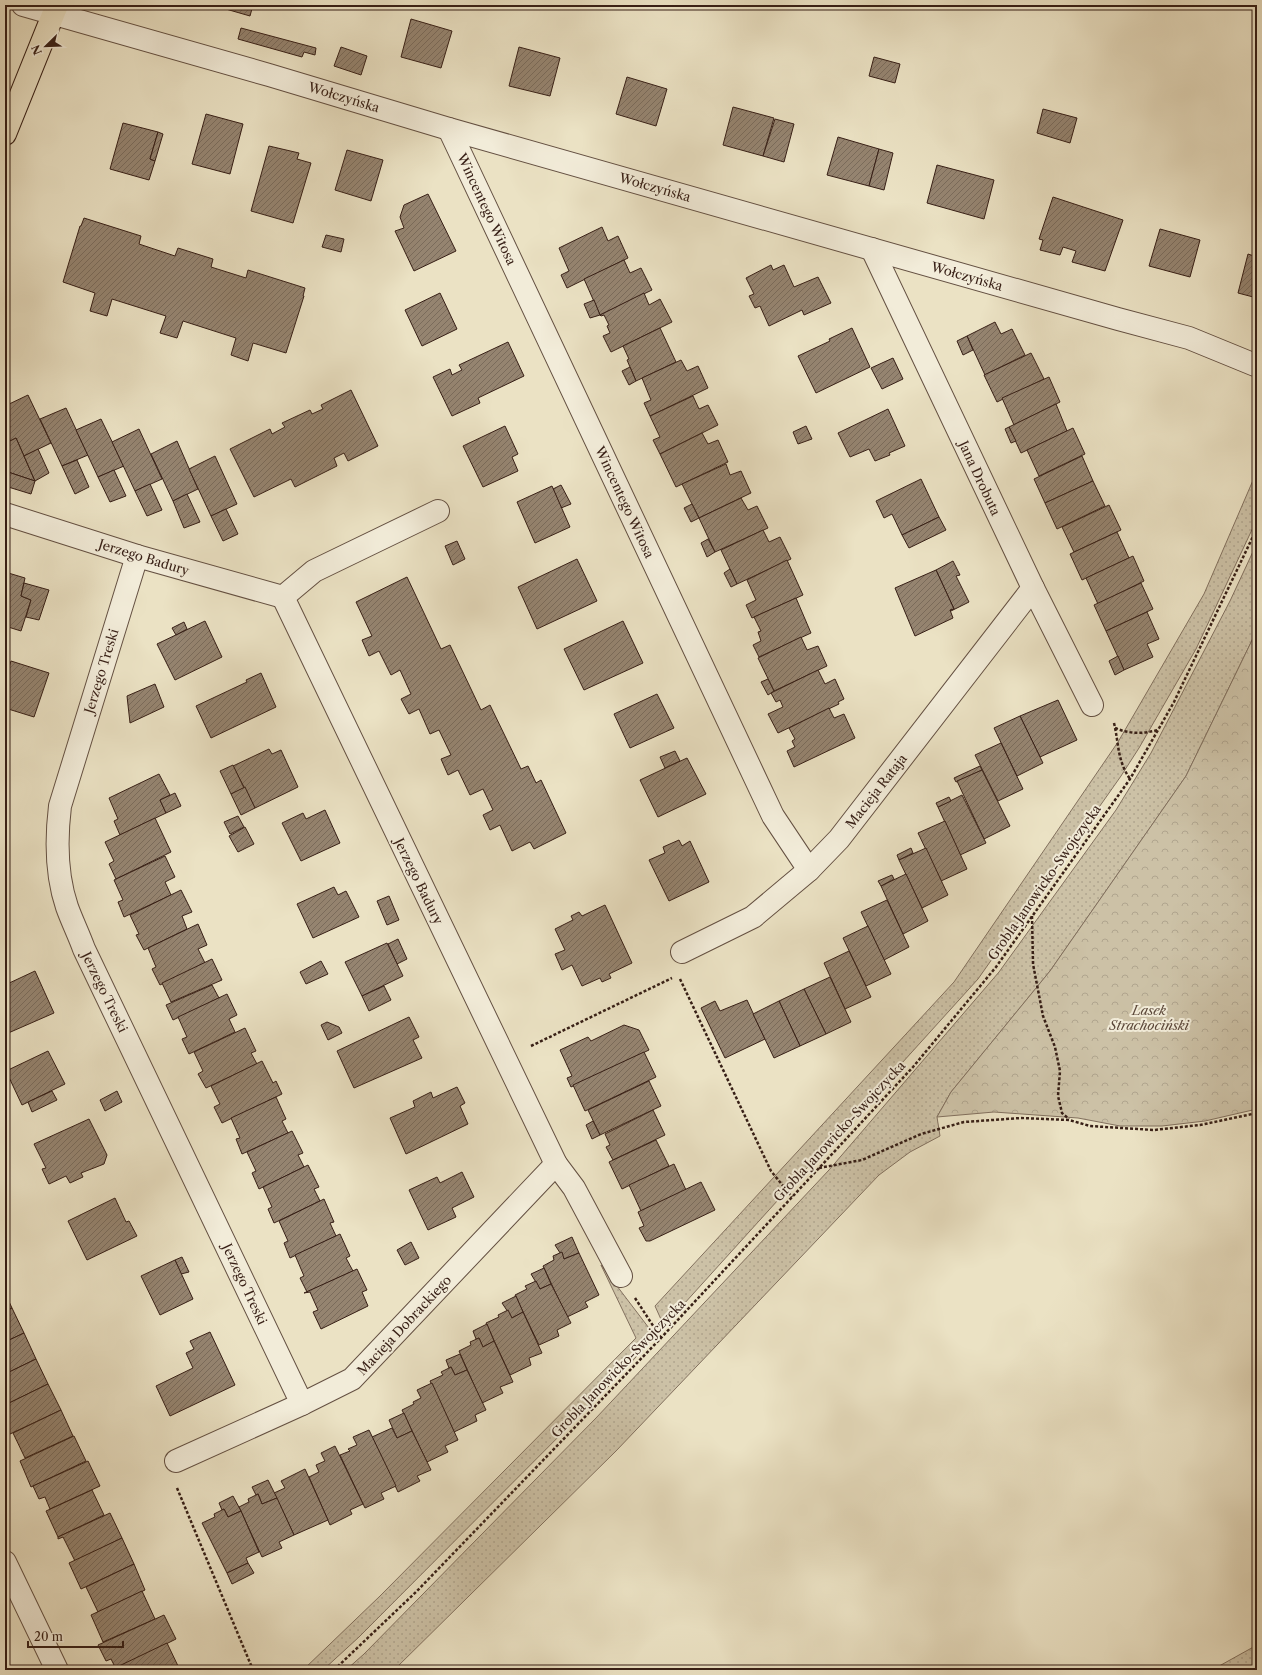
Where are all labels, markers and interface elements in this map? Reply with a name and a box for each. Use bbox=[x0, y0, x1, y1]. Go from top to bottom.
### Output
north arrow bbox=[26, 26, 66, 66]
text: N bbox=[28, 42, 45, 57]
street label: Wołczyńska bbox=[306, 78, 382, 115]
street label: Wincentego Witosa bbox=[454, 150, 520, 268]
street label: Wołczyńska bbox=[616, 169, 693, 205]
street label: Wołczyńska bbox=[928, 258, 1005, 294]
street label: Jana Drobuta bbox=[955, 436, 1004, 518]
street label: Wincentego Witosa bbox=[592, 443, 658, 561]
street label: Jerzego Badury bbox=[95, 535, 192, 579]
street label: Jerzego Treski bbox=[80, 627, 121, 717]
street label: Macieja Rataja bbox=[842, 750, 910, 831]
street label: Grobla Janowicko-Swojczycka bbox=[984, 801, 1104, 963]
street label: Jerzego Badury bbox=[390, 833, 447, 927]
street label: Jerzego Treski bbox=[78, 947, 131, 1035]
park label: Lasek Strachociński bbox=[1108, 1002, 1190, 1033]
street label: Grobla Janowicko-Swojczycka bbox=[770, 1057, 908, 1205]
street label: Jerzego Treski bbox=[218, 1239, 271, 1327]
street label: Macieja Dobrackiego bbox=[354, 1272, 454, 1378]
street label: Grobla Janowicko-Swojczycka bbox=[548, 1295, 689, 1441]
scale bar bbox=[28, 1623, 123, 1649]
text: 20 m bbox=[34, 1629, 63, 1644]

